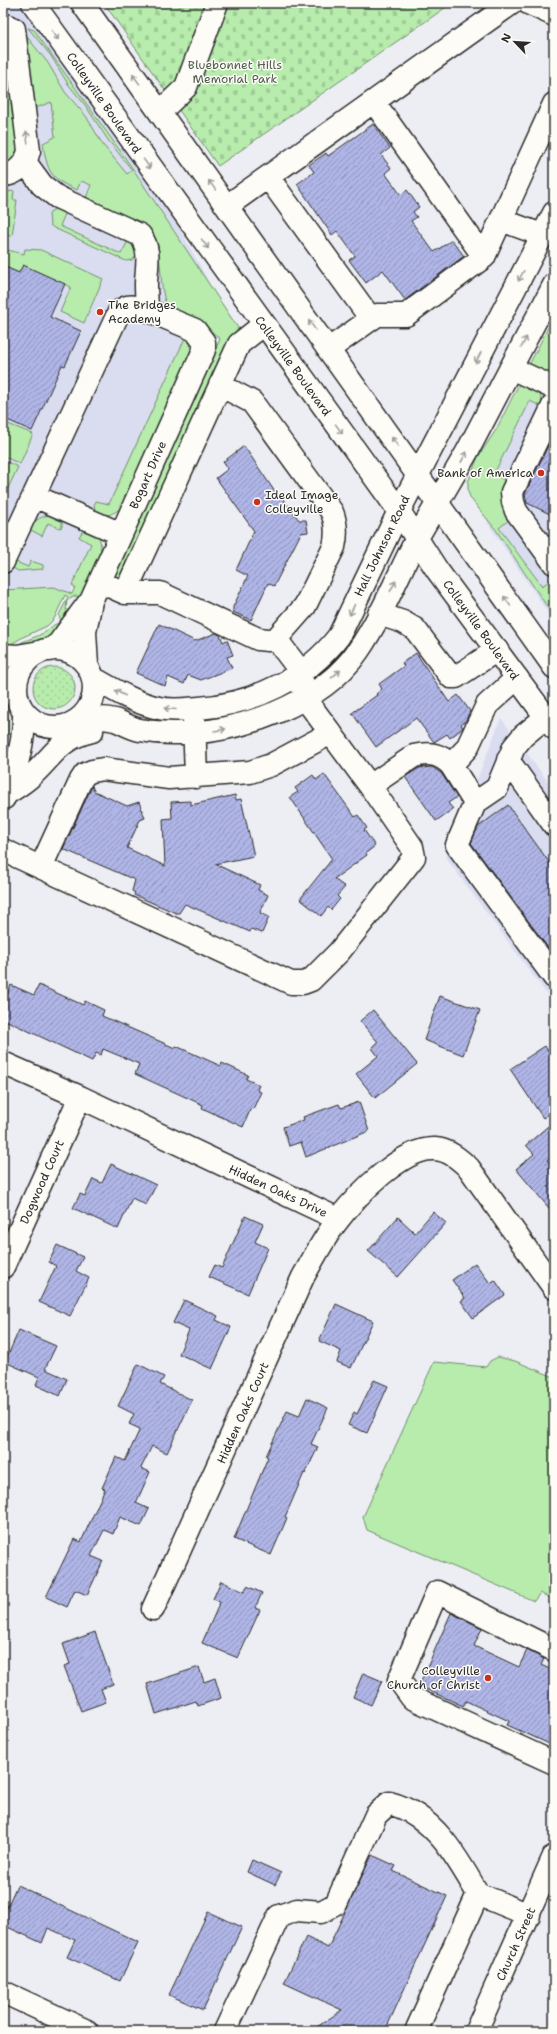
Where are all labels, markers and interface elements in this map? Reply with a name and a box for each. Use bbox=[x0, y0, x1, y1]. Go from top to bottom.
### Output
north arrow bbox=[495, 22, 535, 62]
one-way arrow bbox=[51, 29, 60, 40]
text: N bbox=[498, 31, 515, 45]
street label: Colleyville Boulevard bbox=[63, 49, 145, 157]
park label: Bluebonnet Hills Memorial Park bbox=[188, 57, 282, 87]
one-way arrow bbox=[132, 74, 140, 85]
one-way arrow bbox=[24, 131, 31, 144]
one-way arrow bbox=[143, 158, 151, 169]
one-way arrow bbox=[208, 179, 216, 190]
one-way arrow bbox=[201, 238, 209, 249]
one-way arrow bbox=[517, 270, 524, 282]
place label: The Bridges Academy bbox=[108, 297, 176, 327]
marker: The Bridges Academy bbox=[95, 307, 105, 317]
street label: Colleyville Boulevard bbox=[251, 313, 335, 420]
one-way arrow bbox=[308, 319, 316, 330]
one-way arrow bbox=[521, 336, 529, 348]
one-way arrow bbox=[473, 352, 481, 364]
one-way arrow bbox=[334, 423, 343, 434]
one-way arrow bbox=[391, 437, 399, 448]
street label: Bogart Drive bbox=[126, 438, 170, 512]
one-way arrow bbox=[461, 451, 469, 463]
place label: Bank of America bbox=[437, 465, 534, 481]
marker: Bank of America bbox=[536, 468, 546, 478]
place label: Ideal Image Colleyville bbox=[265, 487, 339, 517]
street label: Hall Johnson Road bbox=[351, 492, 414, 599]
marker: Ideal Image Colleyville bbox=[252, 497, 262, 507]
street label: Colleyville Boulevard bbox=[439, 577, 523, 684]
one-way arrow bbox=[390, 580, 397, 592]
one-way arrow bbox=[503, 595, 511, 606]
one-way arrow bbox=[348, 603, 355, 615]
one-way arrow bbox=[331, 670, 341, 679]
one-way arrow bbox=[114, 688, 126, 696]
one-way arrow bbox=[164, 705, 177, 713]
one-way arrow bbox=[213, 725, 226, 733]
street label: Dogwood Court bbox=[16, 1137, 68, 1227]
street label: Hidden Oaks Drive bbox=[226, 1161, 330, 1221]
street label: Hidden Oaks Court bbox=[213, 1360, 273, 1466]
place label: Colleyville Church of Christ bbox=[387, 1663, 480, 1693]
marker: Colleyville Church of Christ bbox=[483, 1673, 493, 1683]
street label: Church Street bbox=[493, 1905, 539, 1983]

